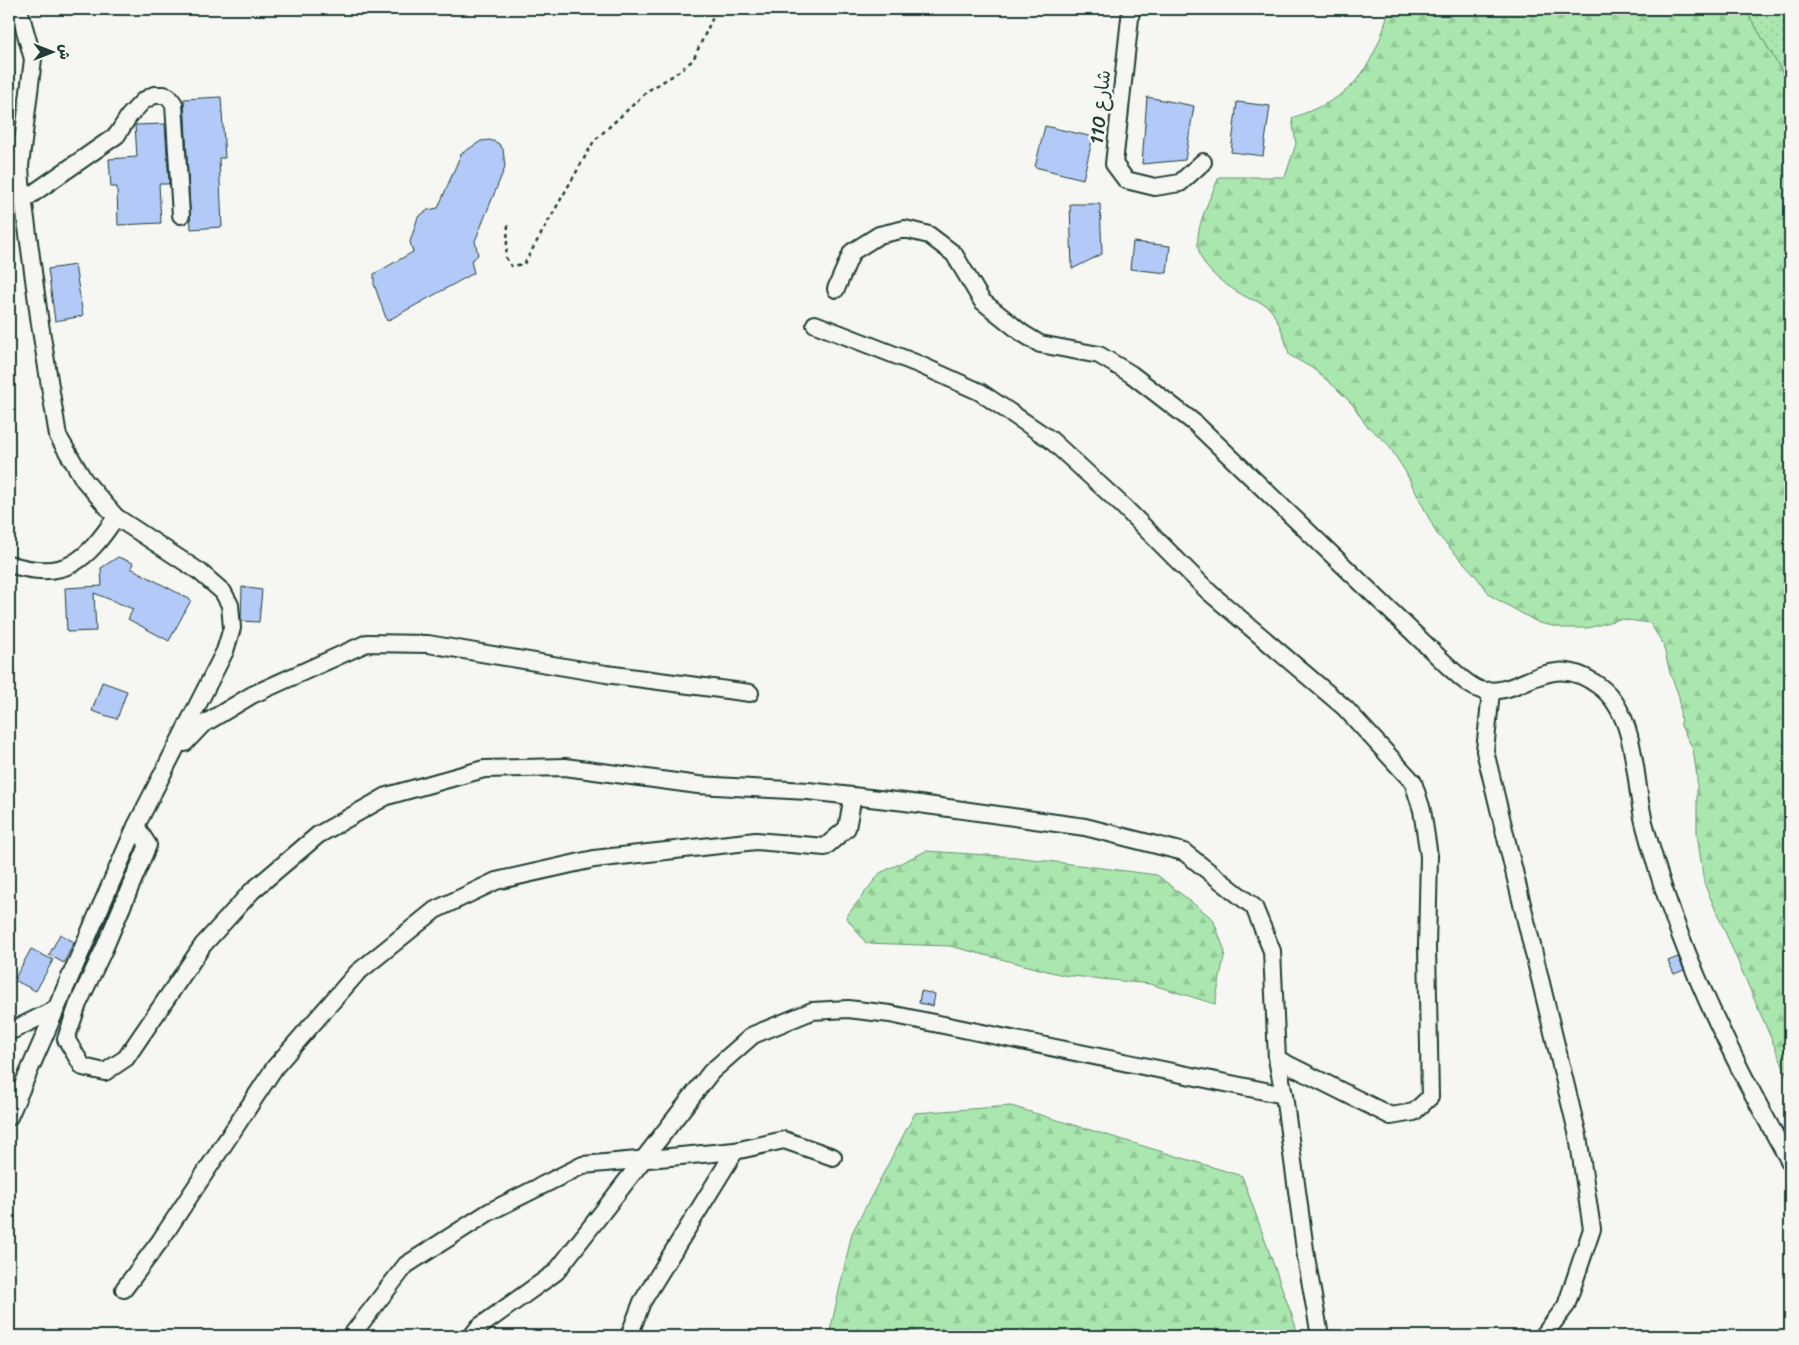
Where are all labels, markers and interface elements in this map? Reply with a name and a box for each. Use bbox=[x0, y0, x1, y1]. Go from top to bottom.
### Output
north arrow bbox=[28, 28, 78, 78]
text: ش bbox=[52, 44, 77, 60]
street label: شارع 110 bbox=[1080, 68, 1120, 146]

